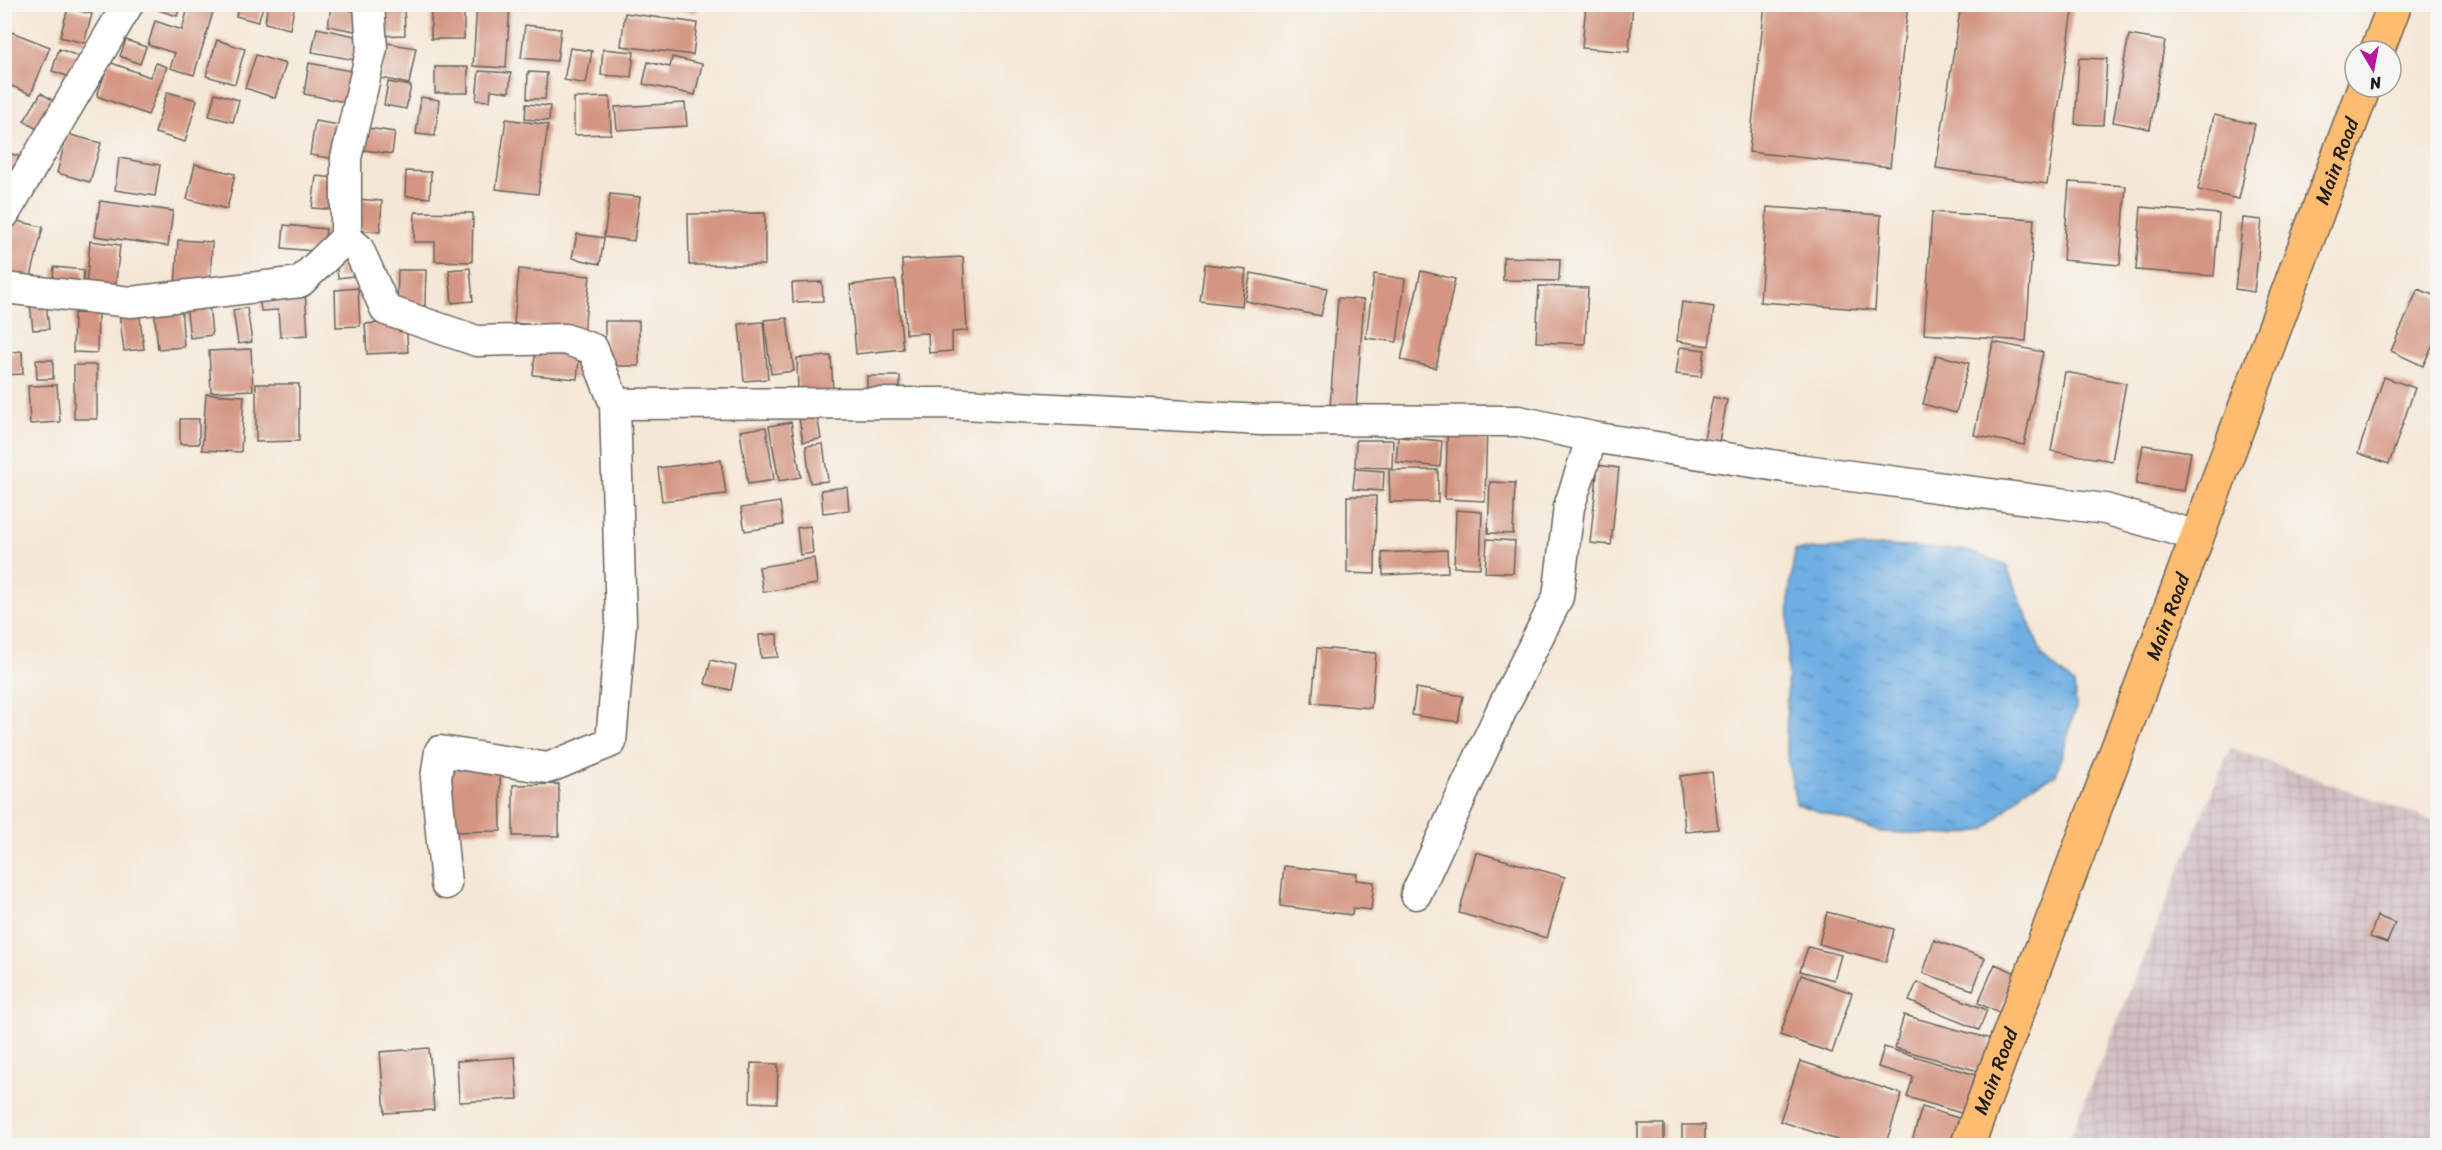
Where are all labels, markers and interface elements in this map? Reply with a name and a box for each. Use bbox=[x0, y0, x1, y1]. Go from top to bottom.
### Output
north arrow bbox=[2343, 39, 2403, 99]
text: N bbox=[2367, 68, 2384, 99]
street label: Main Road bbox=[2304, 111, 2369, 210]
street label: Main Road bbox=[2135, 567, 2200, 665]
street label: Main Road bbox=[1963, 1021, 2028, 1120]

